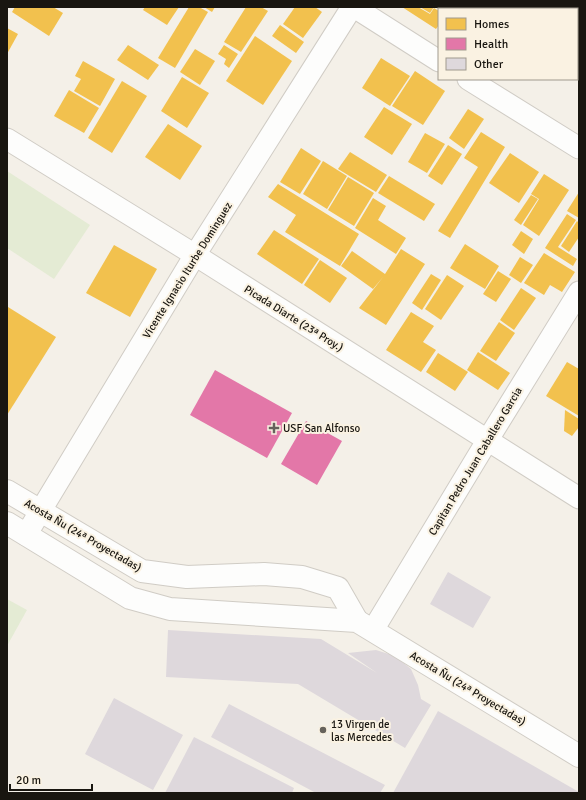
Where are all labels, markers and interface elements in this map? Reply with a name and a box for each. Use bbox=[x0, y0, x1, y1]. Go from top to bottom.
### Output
legend bbox=[438, 8, 578, 80]
text: Homes bbox=[474, 17, 509, 32]
text: Health bbox=[474, 37, 508, 52]
text: Other bbox=[474, 57, 504, 72]
street label: Vicente Ignacio Iturbe Dominguez bbox=[140, 200, 235, 341]
street label: Picada Diarte (23ª Proy.) bbox=[242, 283, 346, 354]
street label: Capitan Pedro Juan Caballero Garcia bbox=[426, 384, 525, 538]
marker: USF San Alfonso bbox=[268, 422, 280, 434]
place label: USF San Alfonso bbox=[283, 422, 361, 435]
street label: Acosta Ñu (24ª Proyectadas) bbox=[22, 497, 144, 574]
street label: Acosta Ñu (24ª Proyectadas) bbox=[407, 649, 528, 728]
place label: 13 Virgen de las Mercedes bbox=[331, 718, 392, 744]
marker: 13 Virgen de las Mercedes bbox=[318, 725, 328, 735]
scale bar bbox=[10, 766, 92, 792]
text: 20 m bbox=[16, 773, 41, 788]

